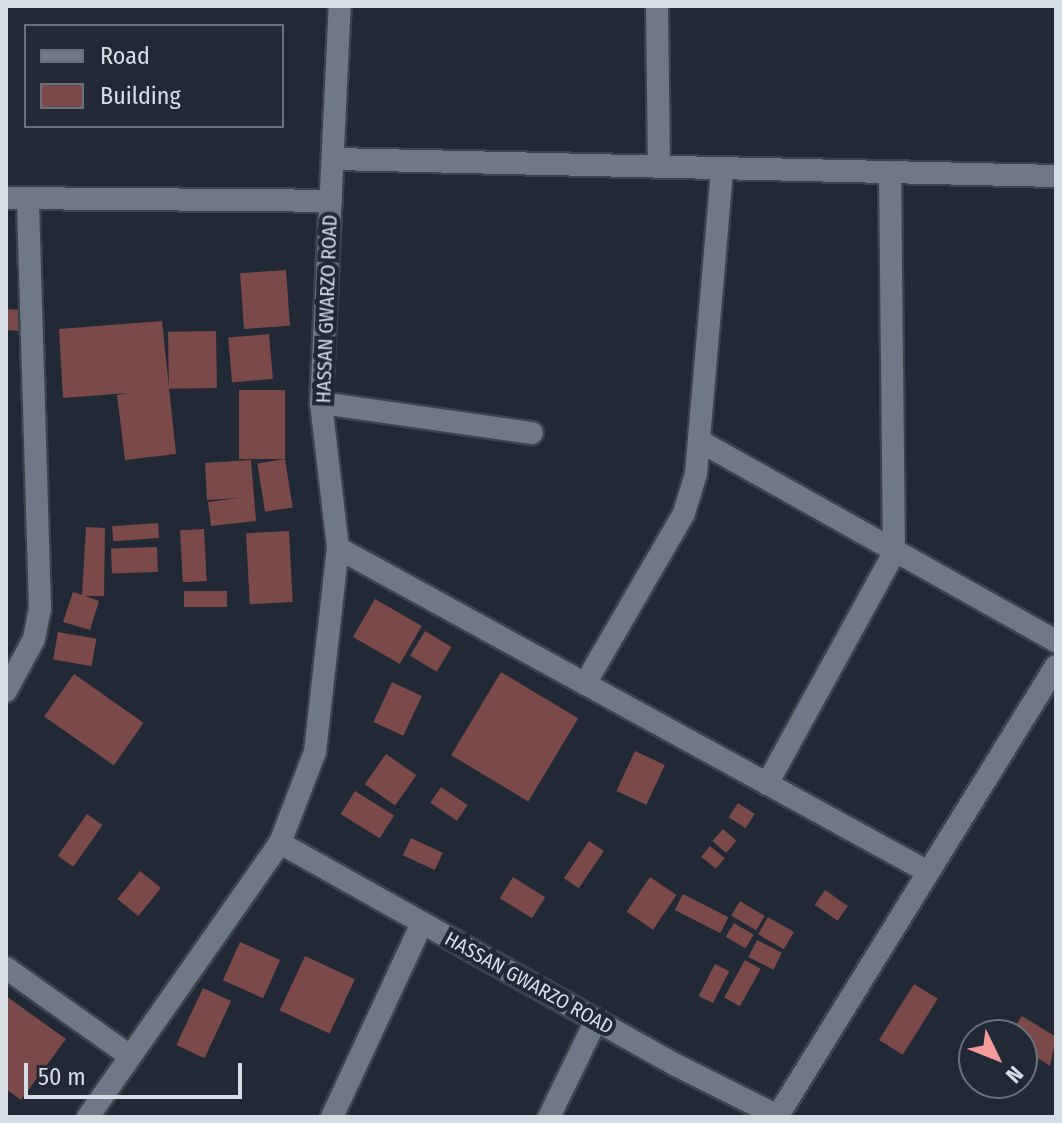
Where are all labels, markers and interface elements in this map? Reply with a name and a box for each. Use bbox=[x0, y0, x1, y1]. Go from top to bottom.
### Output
legend bbox=[24, 24, 284, 128]
text: Road bbox=[100, 42, 150, 70]
text: Building bbox=[100, 82, 181, 110]
street label: HASSAN GWARZO ROAD bbox=[312, 214, 342, 404]
street label: HASSAN GWARZO ROAD bbox=[441, 927, 617, 1039]
north arrow bbox=[958, 1019, 1038, 1099]
scale bar bbox=[28, 1047, 246, 1097]
text: N bbox=[1000, 1060, 1029, 1088]
text: 50 m bbox=[38, 1063, 86, 1091]

